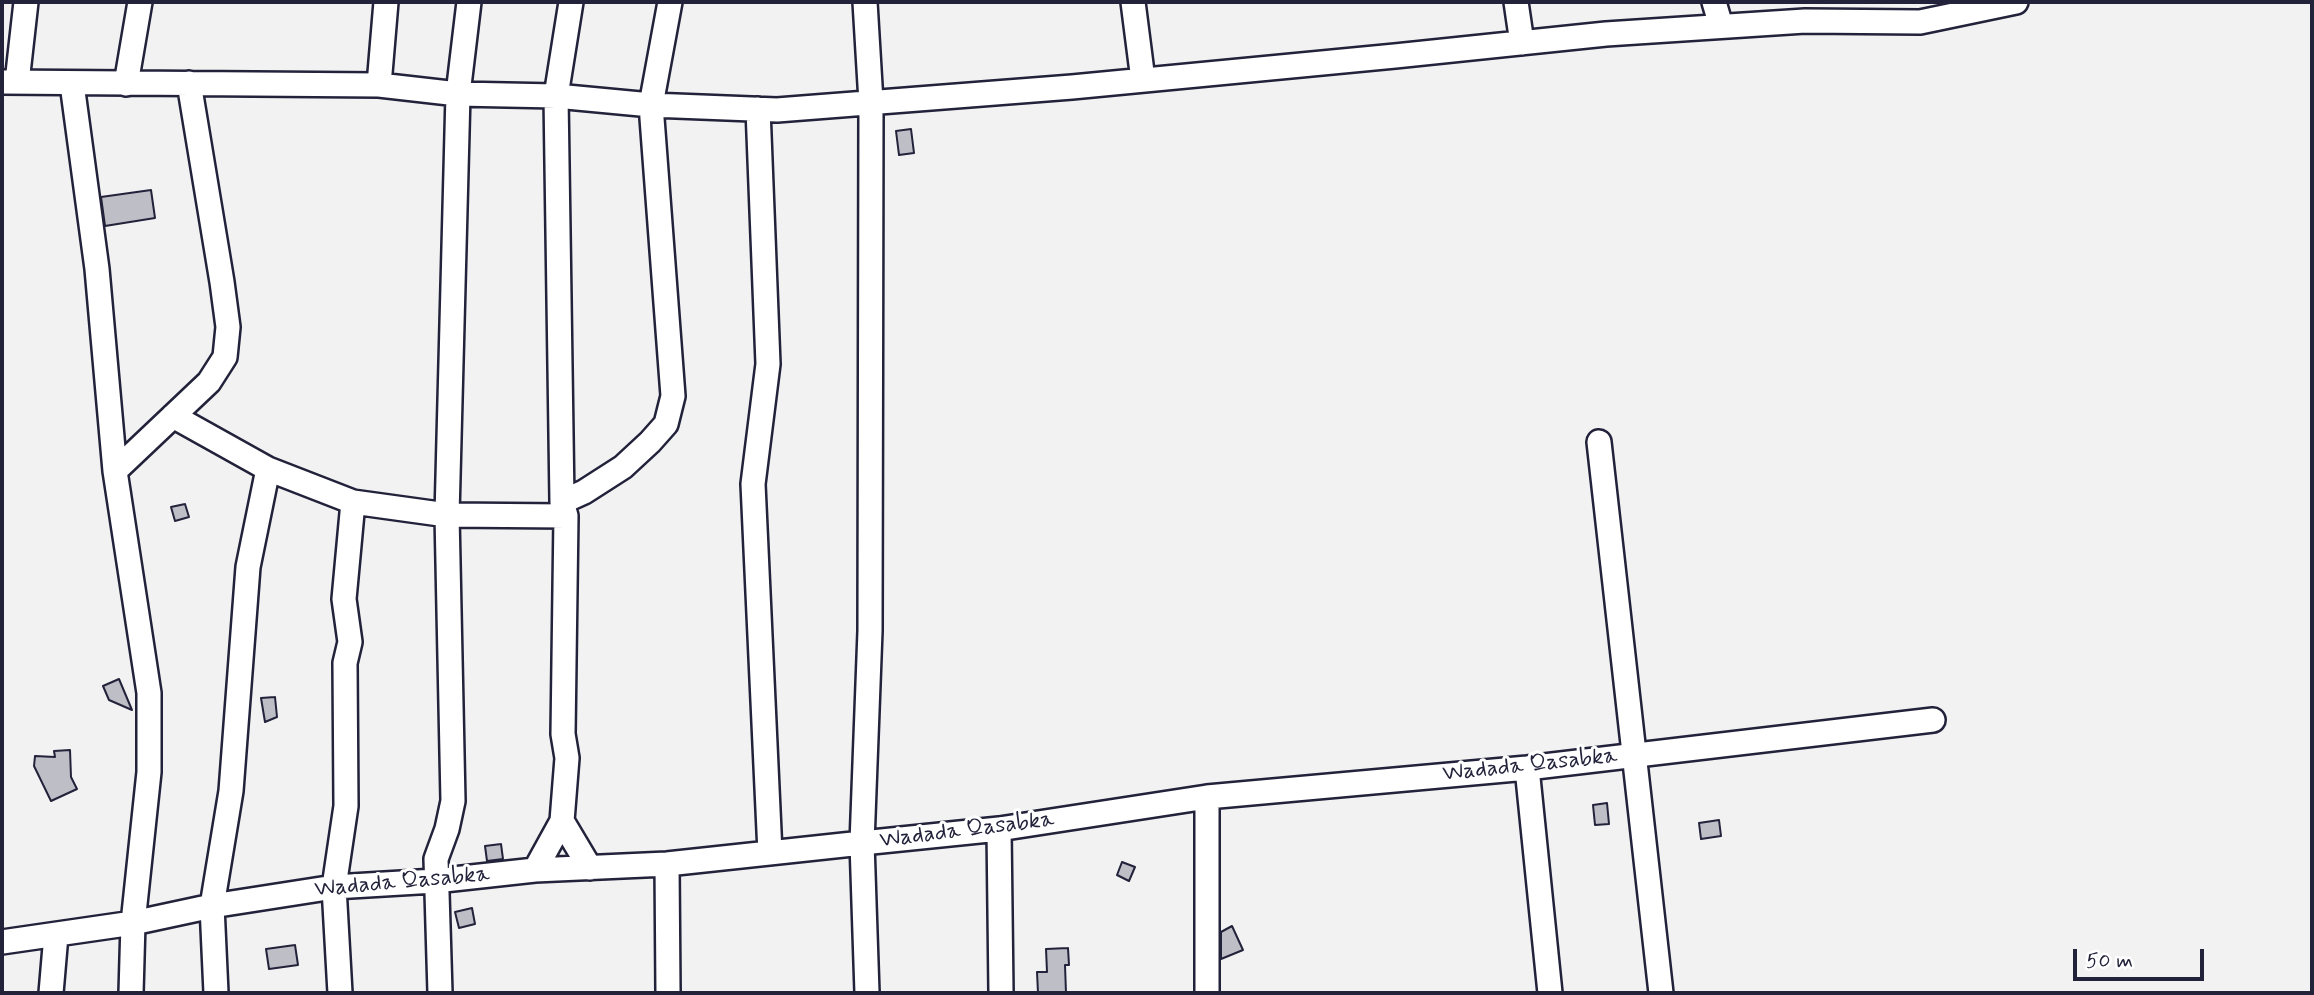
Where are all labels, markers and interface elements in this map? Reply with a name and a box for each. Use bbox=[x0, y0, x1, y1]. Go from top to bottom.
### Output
street label: Wadada Qasabka bbox=[1441, 743, 1619, 789]
street label: Wadada Qasabka bbox=[878, 807, 1056, 855]
street label: Wadada Qasabka bbox=[313, 862, 491, 904]
scale bar bbox=[2076, 936, 2207, 980]
text: 50 m bbox=[2086, 947, 2133, 975]

